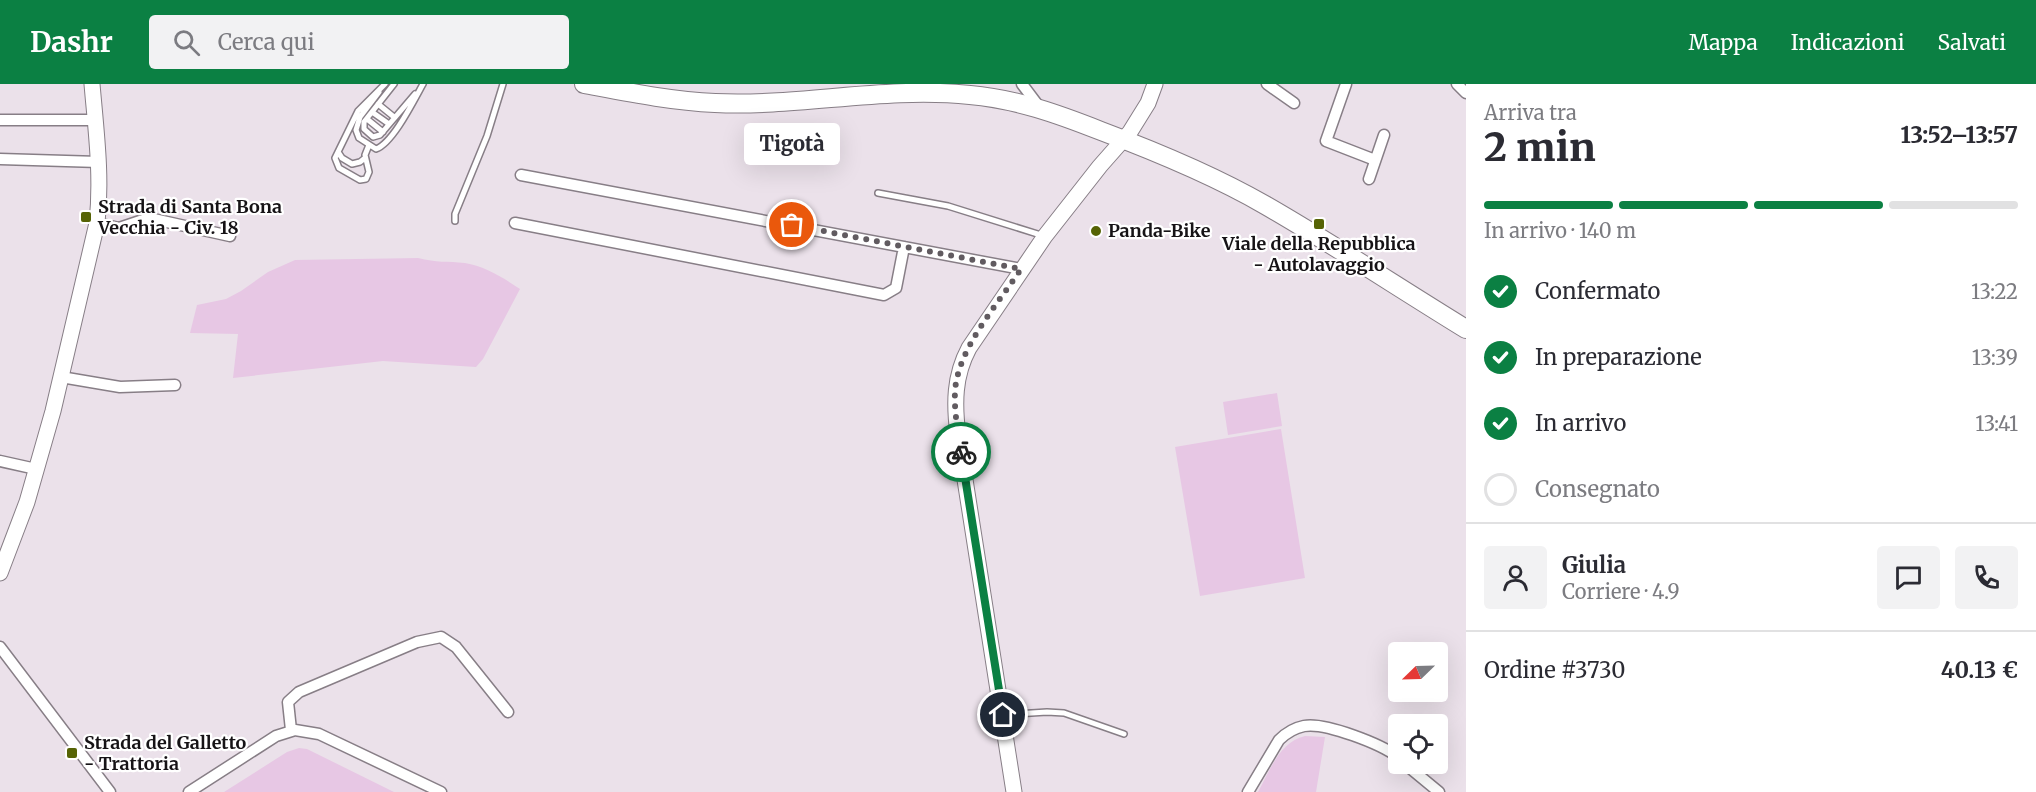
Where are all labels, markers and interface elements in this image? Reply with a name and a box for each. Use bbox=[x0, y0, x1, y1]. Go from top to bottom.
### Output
search box bbox=[149, 15, 569, 69]
text: Dashr bbox=[30, 24, 113, 60]
icon: search bbox=[170, 26, 203, 59]
text: Cerca qui bbox=[218, 28, 315, 56]
text: Mappa bbox=[1688, 29, 1758, 56]
text: Indicazioni bbox=[1791, 29, 1904, 56]
text: Salvati bbox=[1937, 29, 2006, 56]
text: Arriva tra bbox=[1484, 100, 1577, 125]
text: 13:52–13:57 bbox=[1901, 121, 2018, 149]
callout: Tigotà bbox=[744, 123, 840, 165]
text: 2 min bbox=[1484, 123, 1596, 172]
text: Tigotà bbox=[759, 131, 825, 156]
place label: Strada di Santa Bona Vecchia - Civ. 18 bbox=[97, 195, 282, 239]
pin bbox=[766, 199, 817, 250]
icon: bag bbox=[775, 208, 808, 241]
marker: Strada di Santa Bona Vecchia - Civ. 18 bbox=[79, 210, 93, 224]
marker: Viale della Repubblica - Autolavaggio bbox=[1312, 217, 1326, 231]
text: In arrivo · 140 m bbox=[1484, 218, 1636, 243]
place label: Panda-Bike bbox=[1108, 219, 1211, 242]
marker: Panda-Bike bbox=[1089, 224, 1103, 238]
place label: Viale della Repubblica - Autolavaggio bbox=[1221, 232, 1416, 276]
icon: check bbox=[1484, 275, 1517, 308]
text: Confermato bbox=[1535, 277, 1660, 305]
text: 13:22 bbox=[1971, 279, 2018, 304]
icon: check bbox=[1484, 341, 1517, 374]
text: In preparazione bbox=[1535, 343, 1702, 371]
text: 13:39 bbox=[1972, 345, 2018, 370]
icon: check bbox=[1484, 407, 1517, 440]
text: In arrivo bbox=[1535, 409, 1626, 437]
text: 13:41 bbox=[1975, 411, 2018, 436]
courier bbox=[931, 422, 991, 482]
icon: bike bbox=[945, 436, 978, 469]
text: Consegnato bbox=[1535, 475, 1660, 503]
button: person bbox=[1484, 546, 1547, 609]
button: chat bbox=[1877, 546, 1940, 609]
button: phone bbox=[1955, 546, 2018, 609]
text: Giulia bbox=[1562, 551, 1626, 579]
text: Corriere · 4.9 bbox=[1562, 579, 1680, 604]
north arrow bbox=[1388, 642, 1448, 702]
map controls bbox=[1388, 642, 1448, 774]
text: Ordine #3730 bbox=[1484, 656, 1626, 684]
text: 40.13 € bbox=[1941, 656, 2018, 684]
pin bbox=[977, 689, 1028, 740]
icon: home bbox=[986, 698, 1019, 731]
button: locate bbox=[1388, 714, 1448, 774]
place label: Strada del Galletto - Trattoria bbox=[84, 731, 247, 775]
marker: Strada del Galletto - Trattoria bbox=[65, 746, 79, 760]

